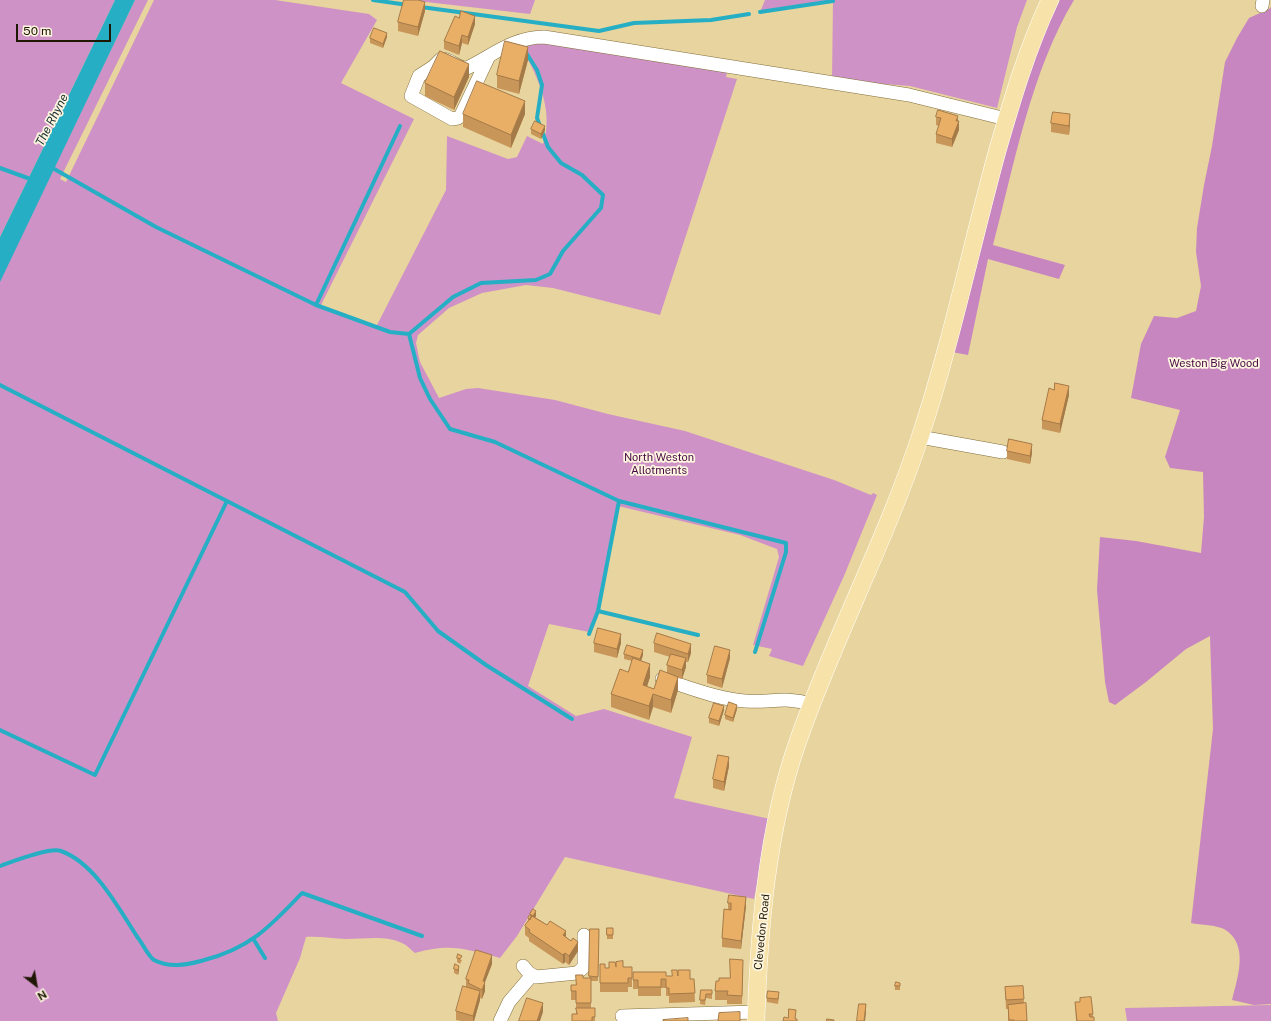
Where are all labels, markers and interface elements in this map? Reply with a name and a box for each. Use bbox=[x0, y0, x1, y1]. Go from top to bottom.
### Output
scale bar bbox=[18, 16, 113, 42]
text: 50 m bbox=[23, 24, 51, 38]
water label: The Rhyne bbox=[33, 91, 71, 149]
park label: Weston Big Wood bbox=[1169, 357, 1259, 371]
park label: North Weston Allotments bbox=[624, 451, 694, 477]
street label: Clevedon Road bbox=[751, 893, 773, 971]
north arrow bbox=[16, 965, 56, 1005]
text: N bbox=[35, 988, 49, 1003]

